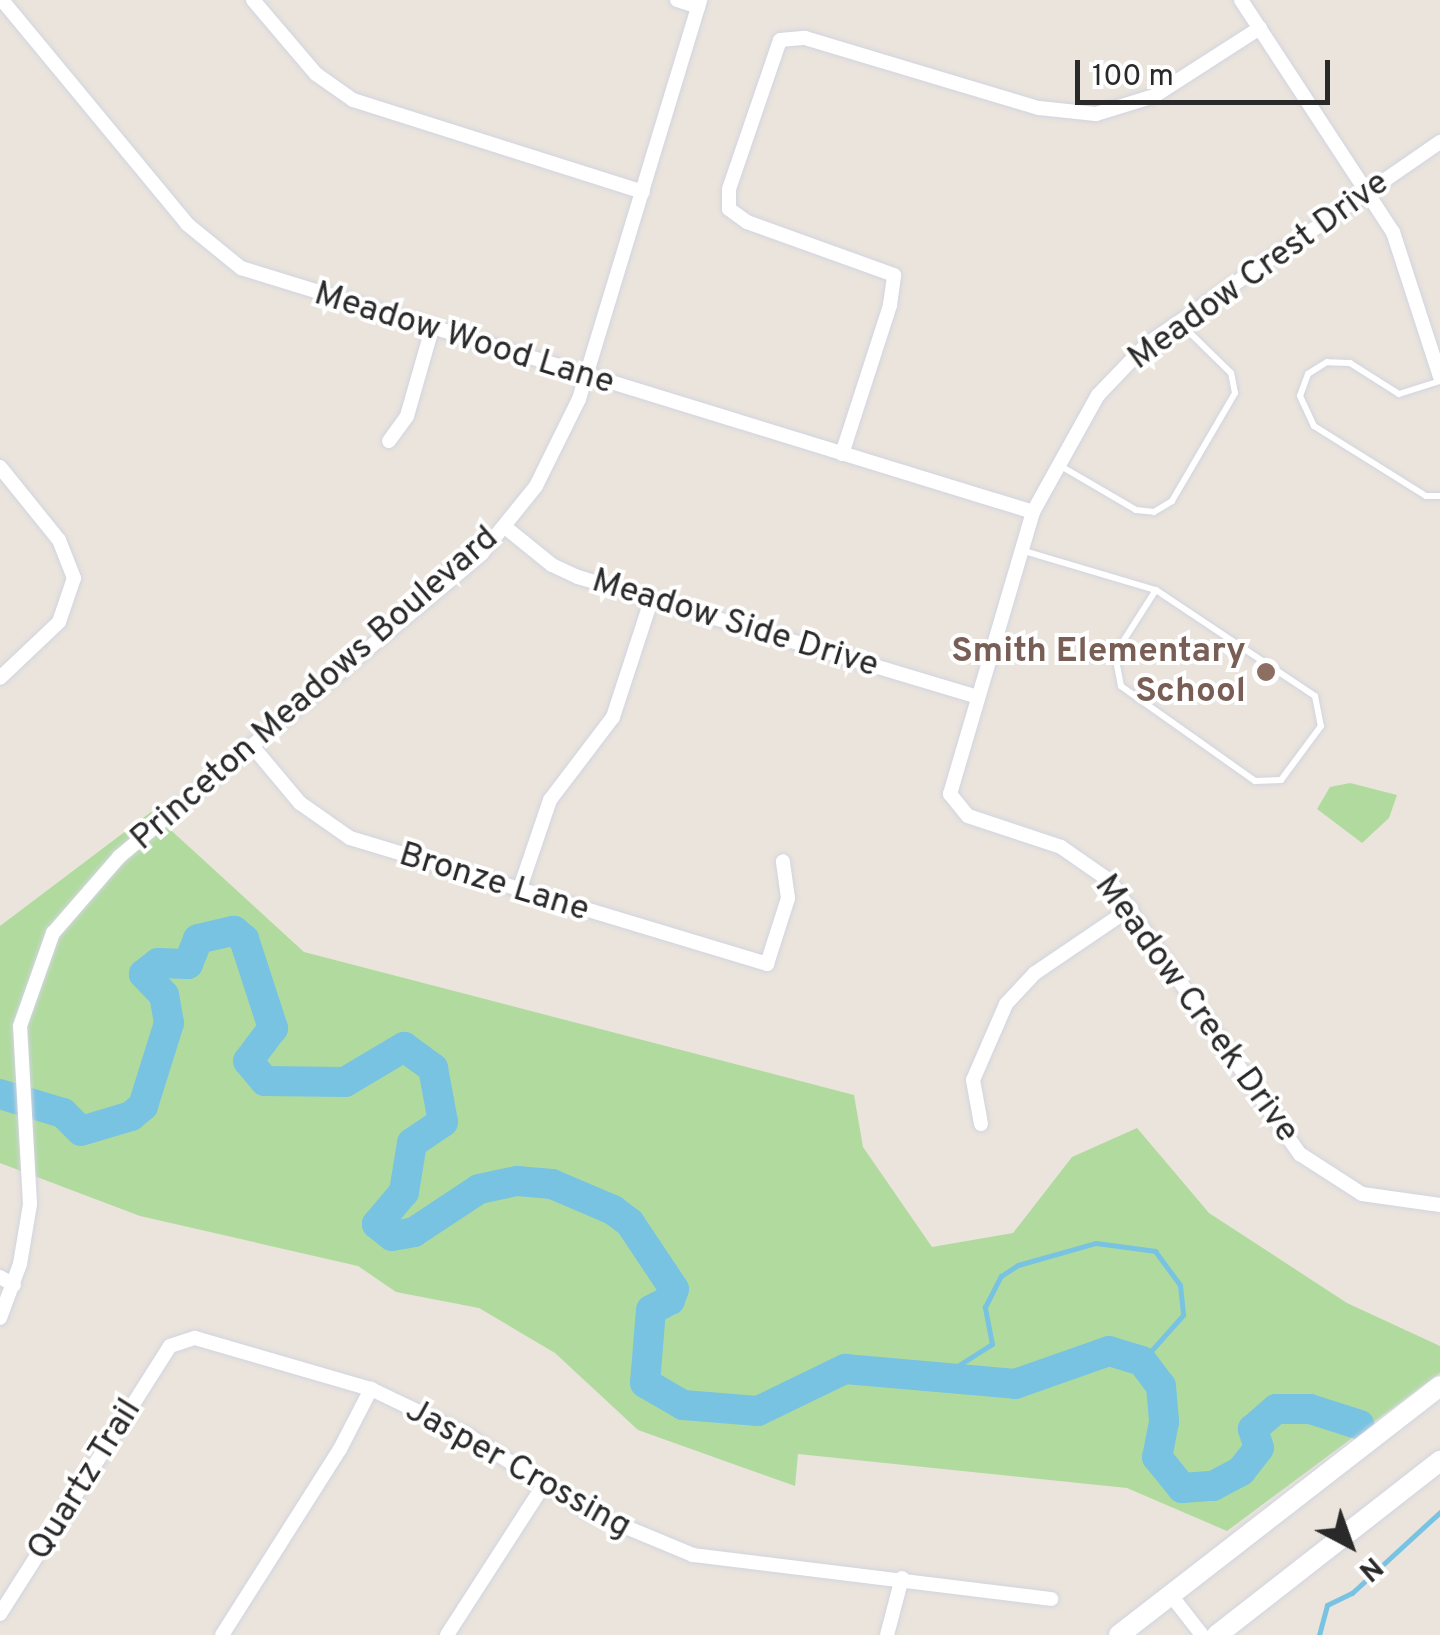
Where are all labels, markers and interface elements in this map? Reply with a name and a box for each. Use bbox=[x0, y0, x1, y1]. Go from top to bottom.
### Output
scale bar bbox=[1080, 40, 1335, 102]
text: 100 m bbox=[1092, 59, 1174, 96]
street label: Meadow Crest Drive bbox=[1120, 162, 1398, 380]
street label: Meadow Wood Lane bbox=[309, 273, 619, 405]
street label: Princeton Meadows Boulevard bbox=[123, 518, 507, 860]
street label: Meadow Side Drive bbox=[587, 560, 883, 688]
place label: Smith Elementary School bbox=[951, 631, 1246, 713]
marker: Smith Elementary School bbox=[1255, 661, 1277, 683]
street label: Bronze Lane bbox=[394, 834, 594, 932]
street label: Meadow Creek Drive bbox=[1085, 867, 1307, 1151]
street label: Jasper Crossing bbox=[398, 1390, 638, 1548]
street label: Quartz Trail bbox=[18, 1391, 152, 1569]
north arrow bbox=[1300, 1495, 1400, 1595]
text: N bbox=[1350, 1547, 1389, 1588]

